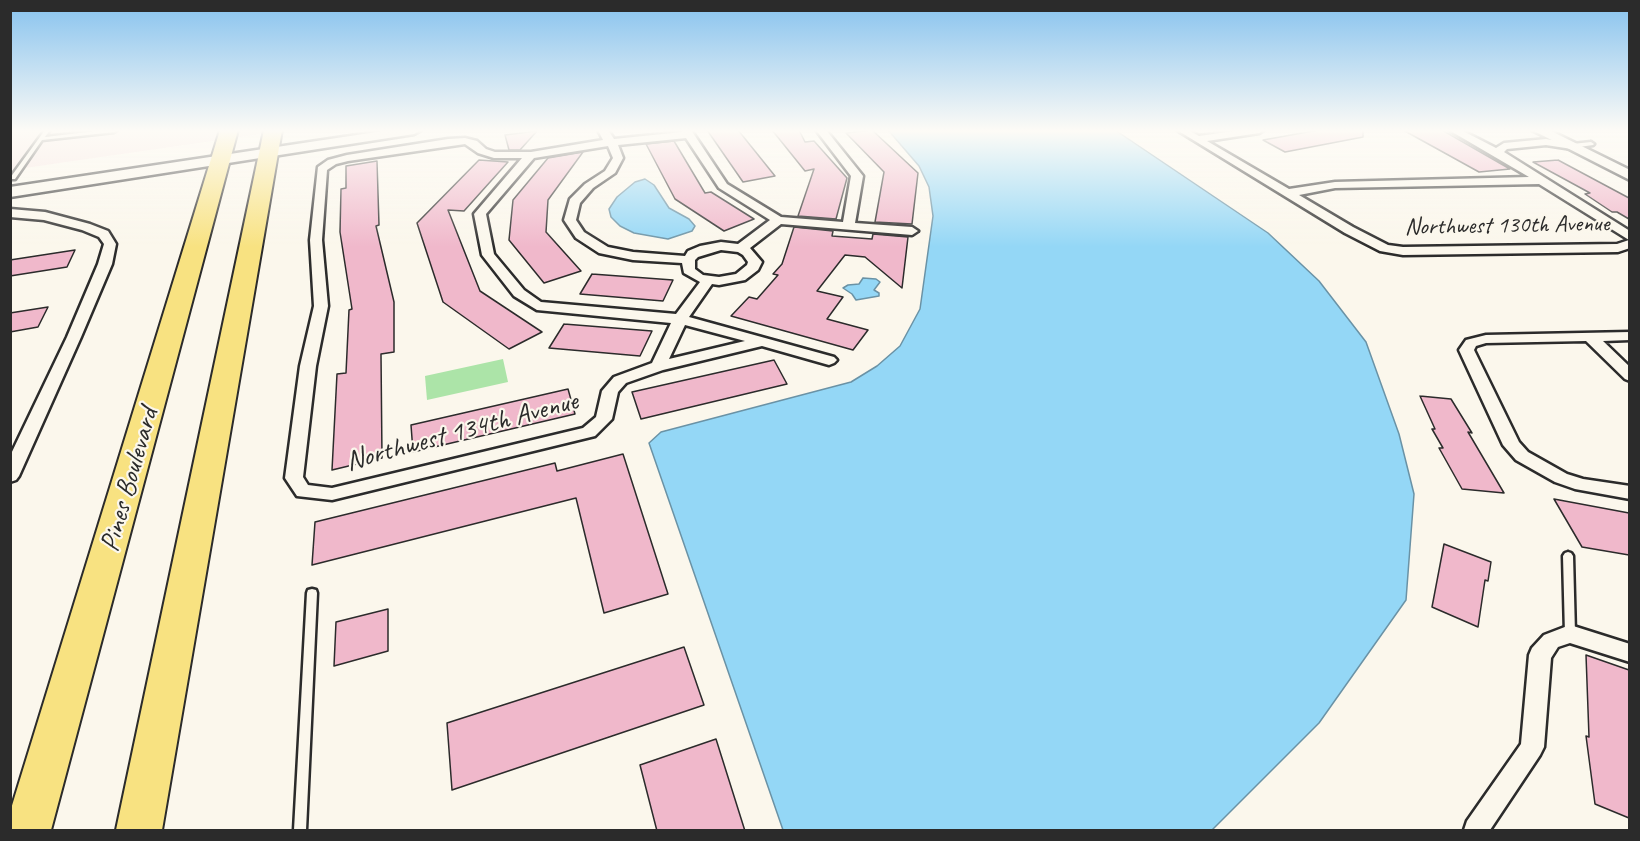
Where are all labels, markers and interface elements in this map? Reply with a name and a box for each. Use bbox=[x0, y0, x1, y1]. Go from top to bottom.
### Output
street label: Northwest 130th Avenue bbox=[1404, 210, 1610, 242]
street label: Northwest 134th Avenue bbox=[342, 385, 582, 479]
street label: Pines Boulevard bbox=[93, 404, 167, 556]

